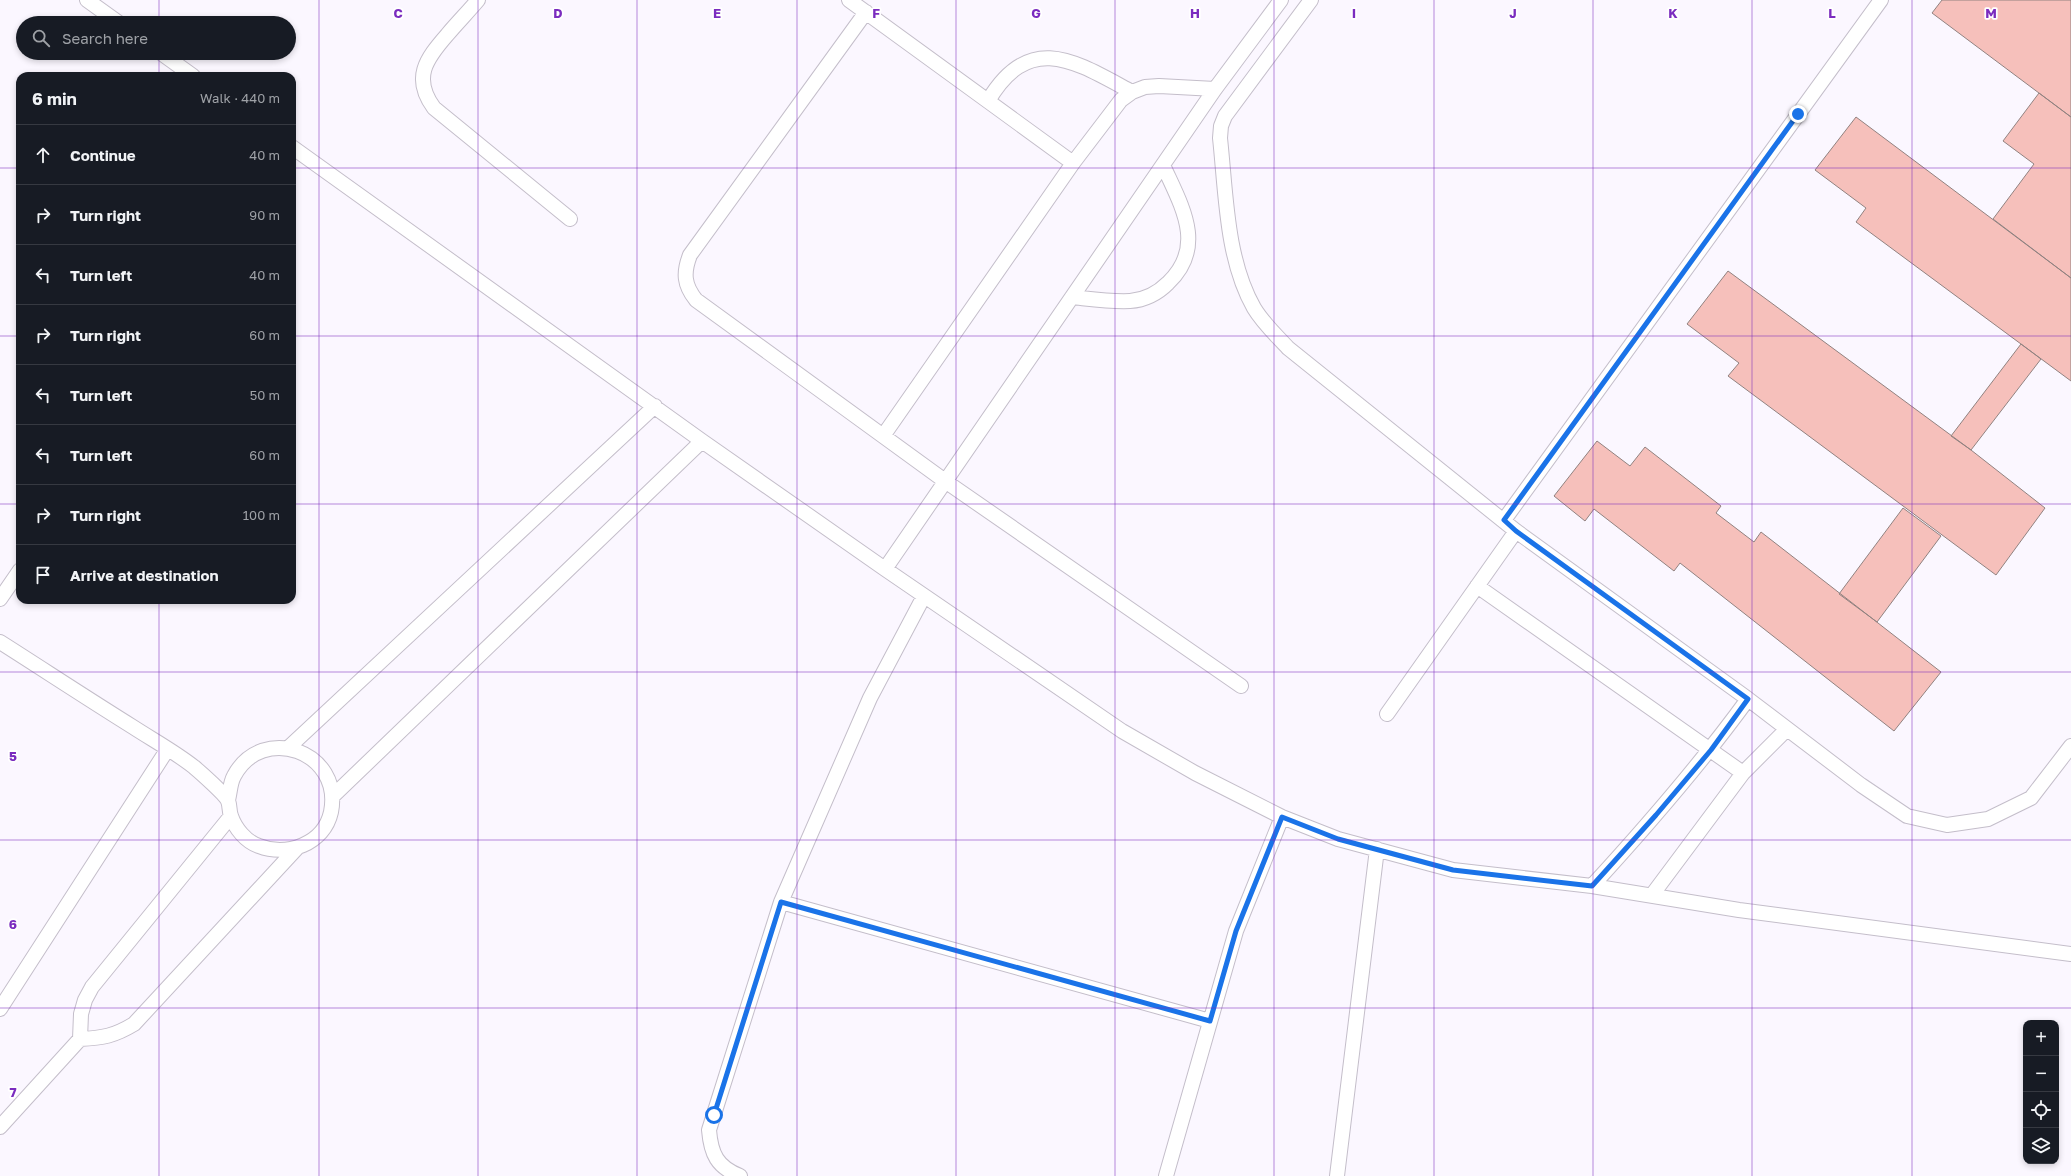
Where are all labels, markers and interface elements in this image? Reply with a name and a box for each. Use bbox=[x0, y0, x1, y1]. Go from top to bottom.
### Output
text: C bbox=[393, 5, 403, 21]
text: D bbox=[553, 5, 563, 21]
text: E bbox=[713, 5, 721, 21]
text: F bbox=[872, 5, 880, 21]
text: G bbox=[1031, 5, 1041, 21]
text: H bbox=[1190, 5, 1200, 21]
text: I bbox=[1352, 5, 1356, 21]
text: J bbox=[1509, 5, 1517, 21]
text: K bbox=[1668, 5, 1678, 21]
text: L bbox=[1828, 5, 1836, 21]
text: M bbox=[1985, 5, 1997, 21]
search box bbox=[16, 16, 296, 60]
icon: search bbox=[30, 27, 52, 49]
text: Search here bbox=[62, 29, 148, 47]
text: 6 min bbox=[32, 88, 77, 109]
text: Walk · 440 m bbox=[200, 90, 280, 106]
route end bbox=[1789, 105, 1807, 123]
icon: ahead bbox=[32, 144, 54, 166]
text: Continue bbox=[70, 146, 136, 164]
text: 40 m bbox=[249, 147, 280, 163]
icon: right bbox=[32, 204, 54, 226]
text: Turn right bbox=[70, 206, 141, 224]
text: 90 m bbox=[249, 207, 280, 223]
icon: left bbox=[32, 264, 54, 286]
text: Turn left bbox=[70, 266, 132, 284]
text: 40 m bbox=[249, 267, 280, 283]
icon: right bbox=[32, 324, 54, 346]
text: Turn right bbox=[70, 326, 141, 344]
text: 60 m bbox=[249, 327, 280, 343]
icon: left bbox=[32, 384, 54, 406]
text: Turn left bbox=[70, 386, 132, 404]
text: 50 m bbox=[250, 387, 280, 403]
icon: left bbox=[32, 444, 54, 466]
text: Turn left bbox=[70, 446, 132, 464]
text: 60 m bbox=[249, 447, 280, 463]
icon: right bbox=[32, 504, 54, 526]
text: Turn right bbox=[70, 506, 141, 524]
text: 100 m bbox=[243, 507, 280, 523]
icon: arrive bbox=[32, 564, 54, 586]
text: Arrive at destination bbox=[70, 566, 219, 584]
text: 5 bbox=[9, 748, 17, 764]
text: 6 bbox=[9, 916, 17, 932]
map controls bbox=[2023, 1020, 2059, 1164]
button: + bbox=[2023, 1020, 2059, 1056]
button: − bbox=[2023, 1056, 2059, 1092]
text: 7 bbox=[9, 1084, 17, 1100]
button: locate bbox=[2023, 1092, 2059, 1128]
route start bbox=[705, 1106, 723, 1124]
button: layers bbox=[2023, 1128, 2059, 1164]

